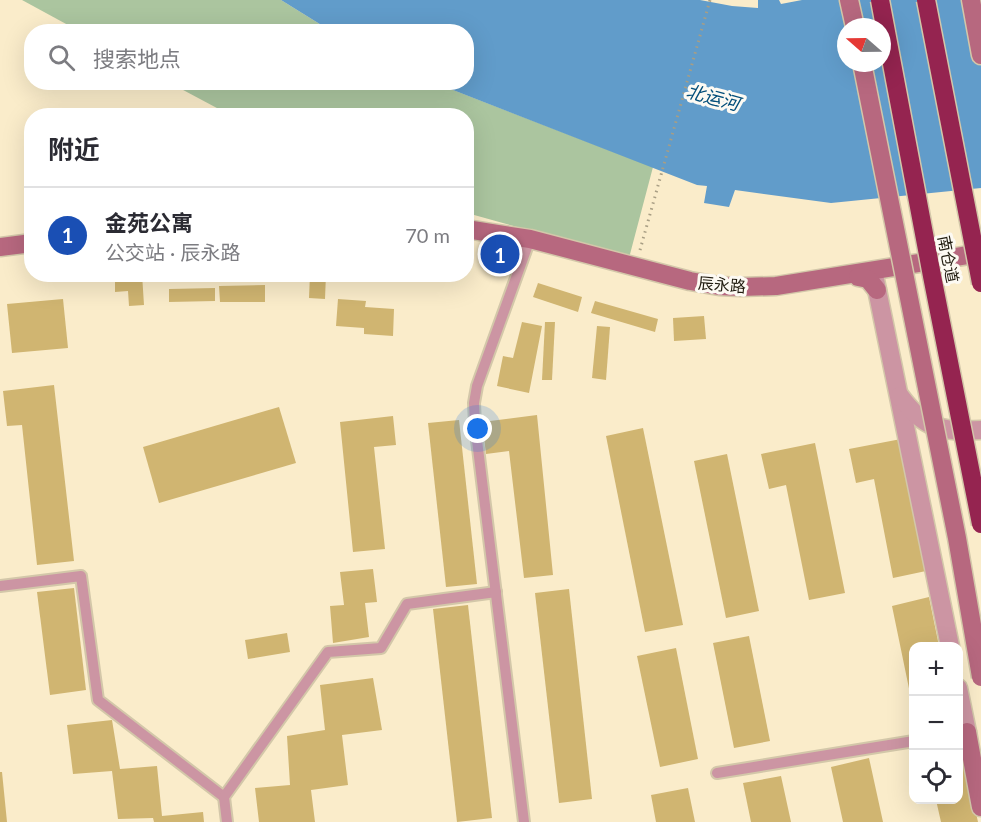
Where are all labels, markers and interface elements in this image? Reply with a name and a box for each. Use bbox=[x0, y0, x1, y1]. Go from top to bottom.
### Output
north arrow bbox=[837, 18, 891, 72]
search box bbox=[24, 24, 474, 90]
icon: search bbox=[45, 41, 78, 74]
text: 搜索地点 bbox=[93, 45, 181, 72]
water label: 北运河 bbox=[684, 79, 745, 115]
text: 附近 bbox=[48, 133, 100, 165]
text: 金苑公寓 bbox=[105, 209, 193, 236]
text: 1 bbox=[62, 223, 73, 247]
text: 70 m bbox=[405, 223, 450, 247]
pin: 1 bbox=[480, 232, 520, 276]
street label: 南仓道 bbox=[935, 234, 963, 284]
text: 公交站 · 辰永路 bbox=[105, 240, 240, 264]
street label: 辰永路 bbox=[697, 272, 747, 296]
your location bbox=[463, 414, 492, 443]
map controls bbox=[909, 642, 963, 804]
button: + bbox=[909, 642, 963, 696]
button: − bbox=[909, 696, 963, 750]
button: locate bbox=[909, 750, 963, 804]

